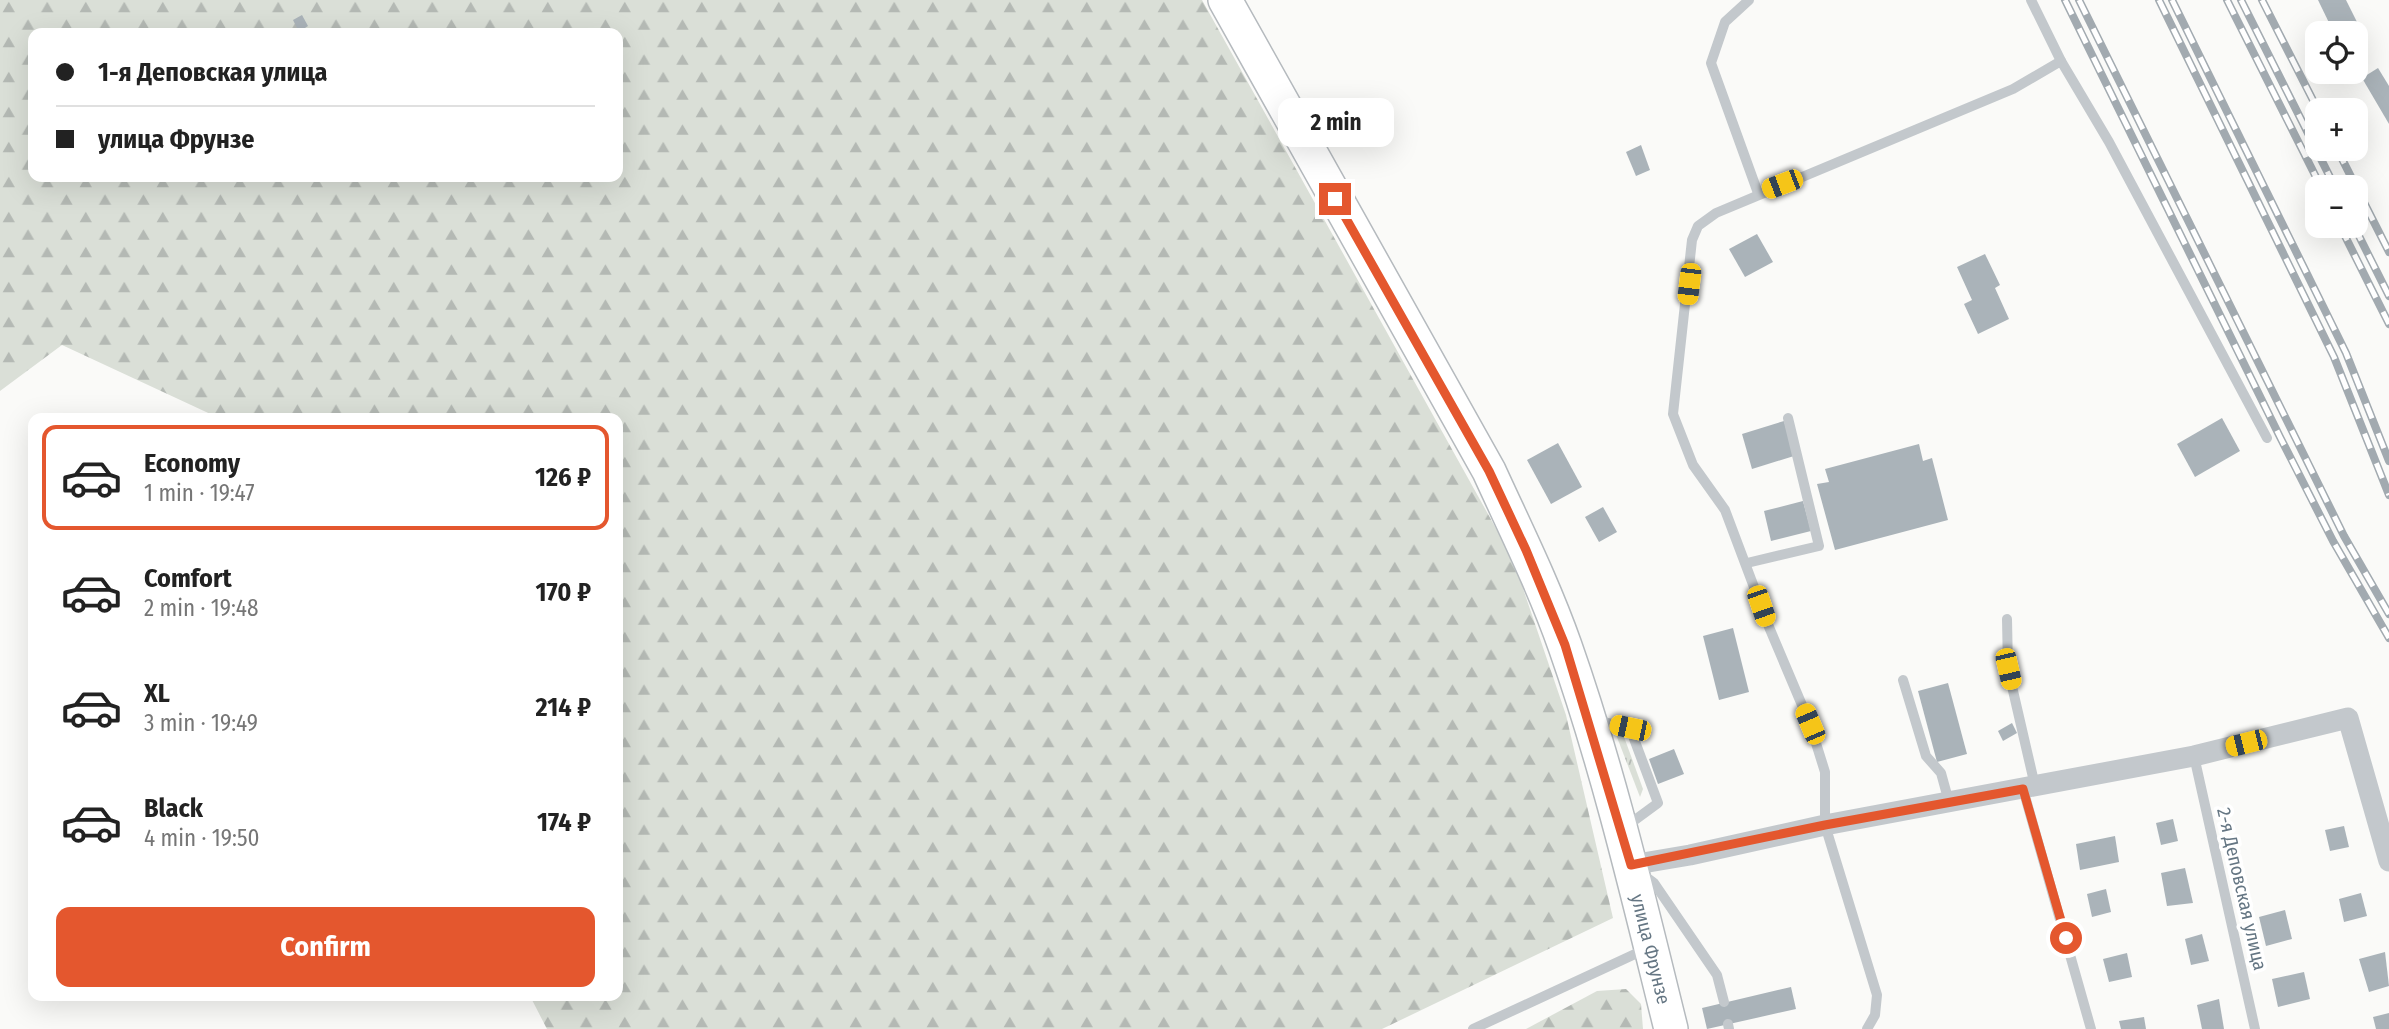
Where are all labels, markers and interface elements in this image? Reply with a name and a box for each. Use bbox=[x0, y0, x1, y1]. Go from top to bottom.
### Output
map controls bbox=[2305, 21, 2368, 238]
button: locate bbox=[2305, 21, 2368, 84]
text: 1-я Деповская улица bbox=[98, 57, 327, 88]
callout: 2 min bbox=[1277, 97, 1393, 146]
button: + bbox=[2305, 98, 2368, 161]
text: 2 min bbox=[1311, 108, 1362, 136]
text: улица Фрунзе bbox=[98, 124, 254, 155]
car bbox=[1759, 167, 1806, 201]
button: − bbox=[2305, 175, 2368, 238]
route end bbox=[1319, 183, 1351, 215]
car bbox=[1677, 262, 1702, 306]
icon: car bbox=[60, 446, 123, 509]
text: Economy bbox=[144, 448, 240, 479]
text: 126 ₽ bbox=[535, 462, 591, 493]
text: 1 min · 19:47 bbox=[144, 479, 255, 507]
icon: car bbox=[60, 561, 123, 624]
text: Comfort bbox=[144, 563, 232, 594]
text: 170 ₽ bbox=[535, 577, 591, 608]
car bbox=[1745, 583, 1778, 629]
text: 2 min · 19:48 bbox=[144, 594, 258, 622]
car bbox=[1994, 646, 2023, 692]
icon: car bbox=[60, 676, 123, 739]
text: XL bbox=[144, 678, 170, 709]
text: 214 ₽ bbox=[536, 692, 591, 723]
car bbox=[1793, 701, 1828, 747]
text: 3 min · 19:49 bbox=[144, 709, 258, 737]
car bbox=[1608, 713, 1653, 743]
car bbox=[2224, 728, 2269, 758]
icon: car bbox=[60, 791, 123, 854]
text: Black bbox=[144, 793, 203, 824]
street label: 2-я Деповская улица bbox=[2212, 805, 2272, 973]
text: 174 ₽ bbox=[537, 807, 591, 838]
text: 4 min · 19:50 bbox=[144, 824, 259, 852]
street label: улица Фрунзе bbox=[1626, 892, 1676, 1006]
button: Confirm bbox=[56, 907, 595, 987]
route start bbox=[2050, 922, 2082, 954]

